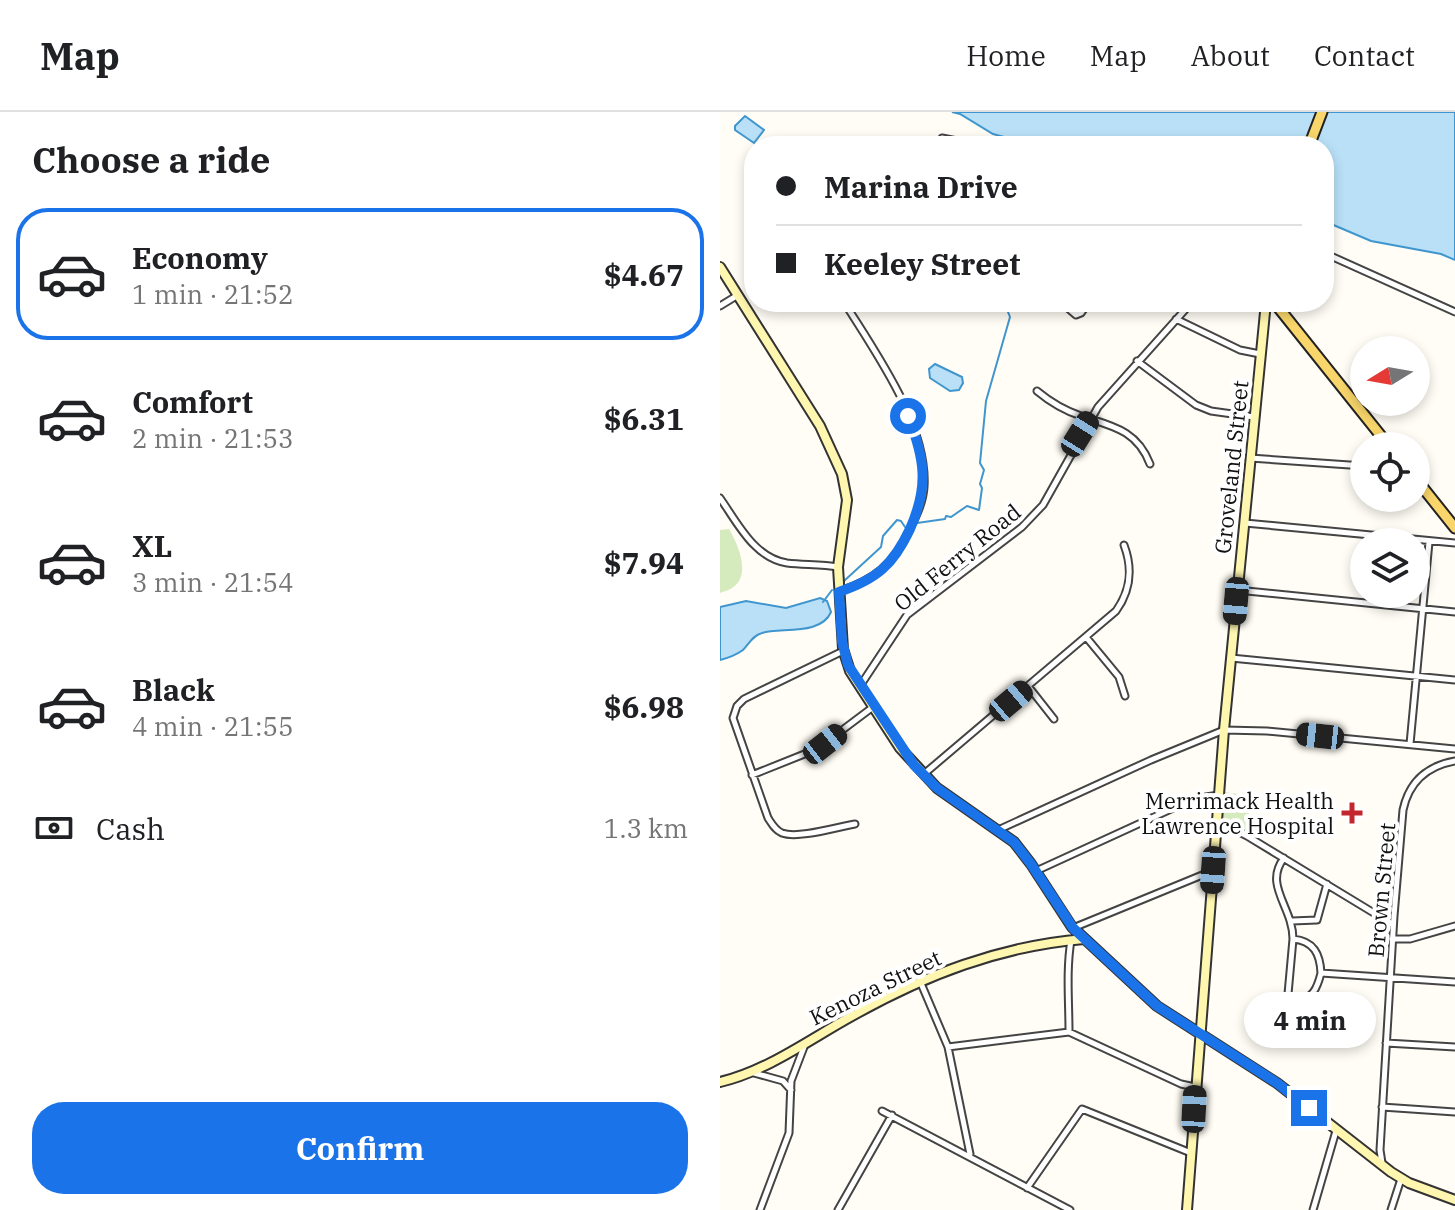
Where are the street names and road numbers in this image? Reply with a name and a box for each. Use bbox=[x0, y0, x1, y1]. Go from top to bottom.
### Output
street label: Groveland Street bbox=[1207, 379, 1255, 555]
street label: Old Ferry Road bbox=[888, 497, 1026, 617]
street label: Brown Street bbox=[1361, 821, 1401, 958]
street label: Kenoza Street bbox=[804, 942, 946, 1031]

